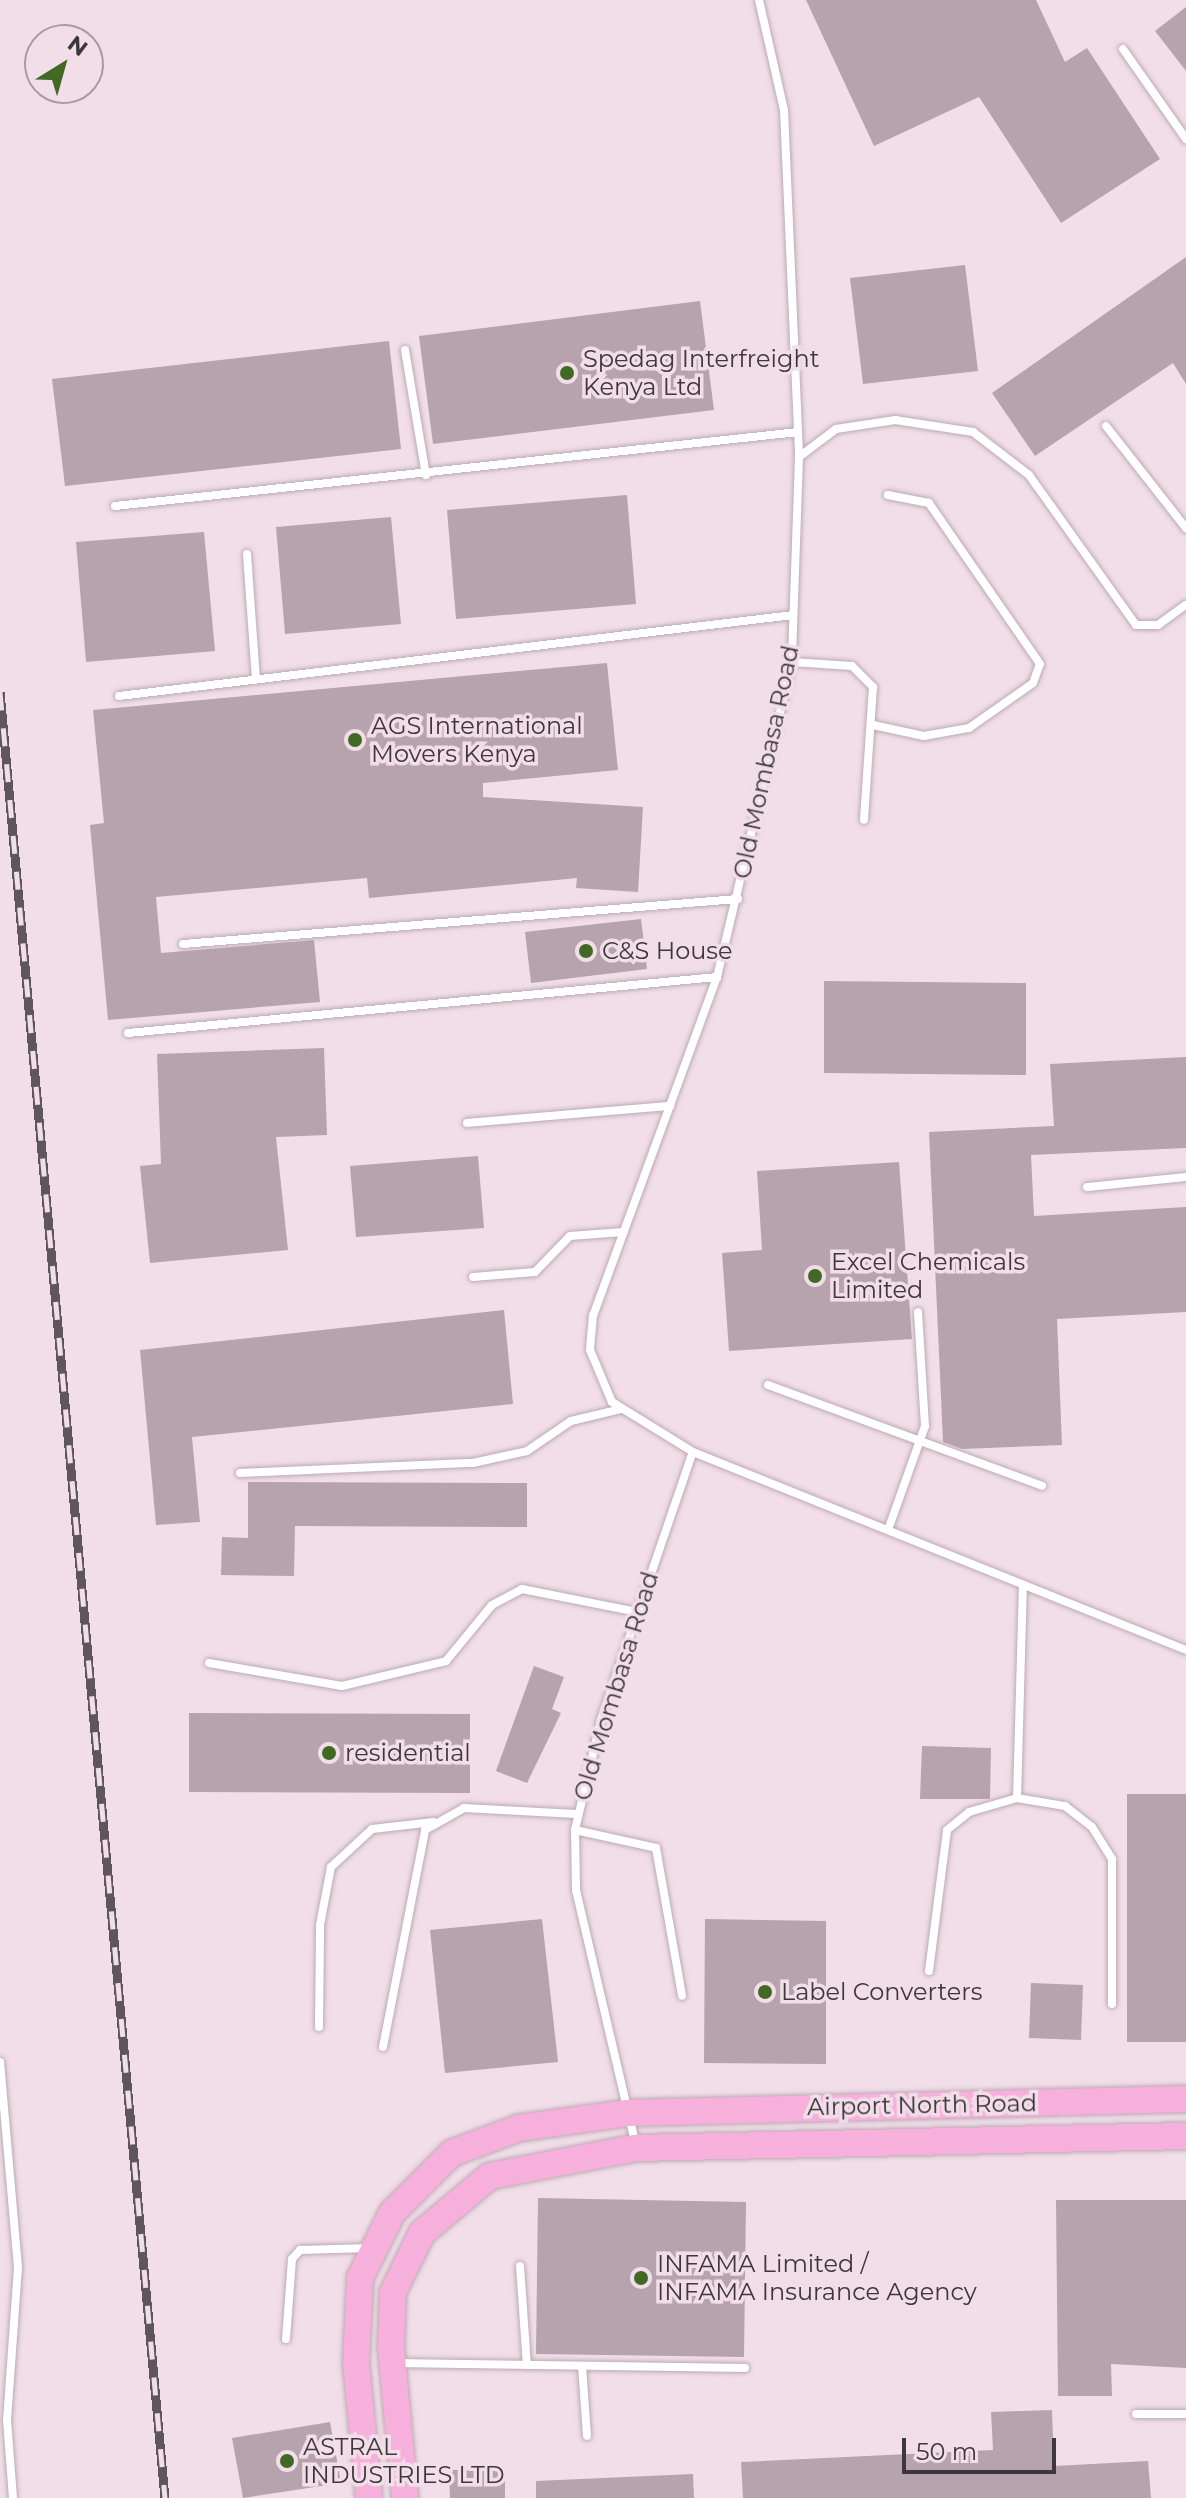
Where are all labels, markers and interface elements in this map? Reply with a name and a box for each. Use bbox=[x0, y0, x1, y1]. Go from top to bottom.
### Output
north arrow bbox=[24, 24, 104, 104]
text: N bbox=[62, 30, 93, 62]
place label: Spedag Interfreight Kenya Ltd bbox=[583, 345, 819, 401]
marker: Spedag Interfreight Kenya Ltd bbox=[558, 364, 576, 382]
street label: Old Mombasa Road bbox=[727, 643, 805, 881]
place label: AGS International Movers Kenya bbox=[371, 712, 583, 768]
marker: AGS International Movers Kenya bbox=[346, 731, 364, 749]
place label: C&S House bbox=[602, 937, 733, 965]
marker: C&S House bbox=[577, 942, 595, 960]
place label: Excel Chemicals Limited bbox=[831, 1248, 1025, 1304]
marker: Excel Chemicals Limited bbox=[806, 1267, 824, 1285]
street label: Old Mombasa Road bbox=[567, 1568, 665, 1804]
place label: residential bbox=[345, 1739, 471, 1767]
marker: residential bbox=[320, 1744, 338, 1762]
place label: Label Converters bbox=[781, 1978, 983, 2006]
marker: Label Converters bbox=[756, 1983, 774, 2001]
street label: Airport North Road bbox=[807, 2089, 1037, 2121]
place label: INFAMA Limited / INFAMA Insurance Agency bbox=[657, 2250, 977, 2306]
marker: INFAMA Limited / INFAMA Insurance Agency bbox=[632, 2269, 650, 2287]
scale bar bbox=[906, 2422, 1060, 2472]
place label: ASTRAL INDUSTRIES LTD bbox=[303, 2433, 504, 2489]
text: 50 m bbox=[916, 2437, 977, 2466]
marker: ASTRAL INDUSTRIES LTD bbox=[278, 2452, 296, 2470]

